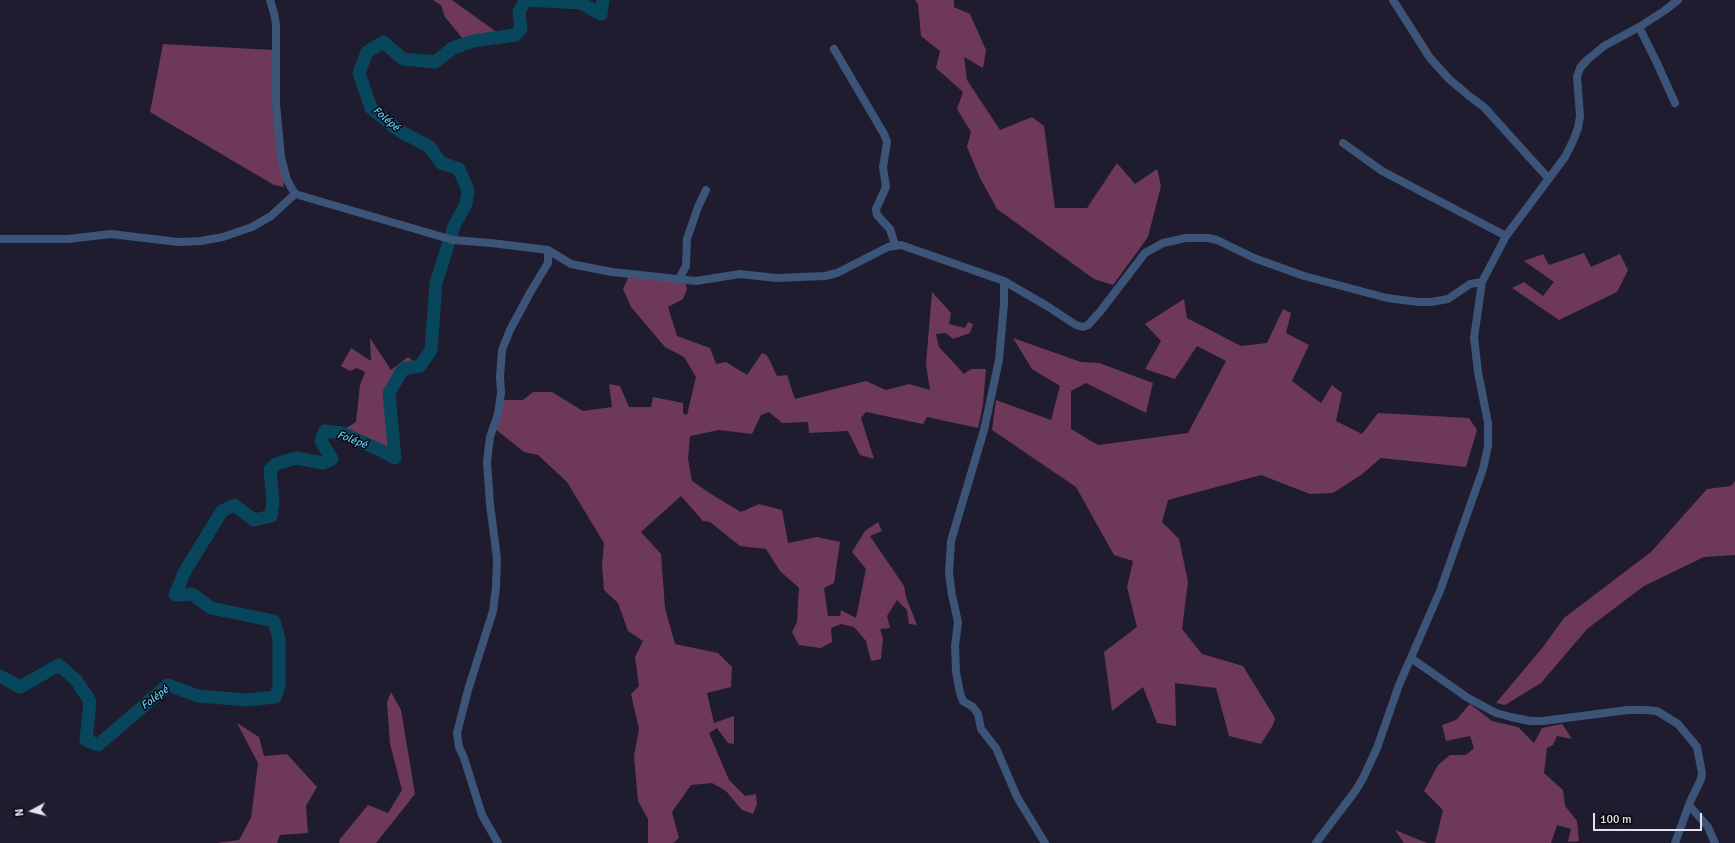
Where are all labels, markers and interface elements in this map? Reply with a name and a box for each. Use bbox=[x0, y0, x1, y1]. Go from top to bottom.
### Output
water label: Folépé bbox=[370, 104, 402, 134]
water label: Folépé bbox=[335, 428, 369, 452]
water label: Folépé bbox=[139, 683, 171, 713]
north arrow bbox=[12, 791, 52, 831]
scale bar bbox=[1595, 805, 1704, 831]
text: N bbox=[13, 808, 27, 817]
text: 100 m bbox=[1600, 812, 1632, 827]

